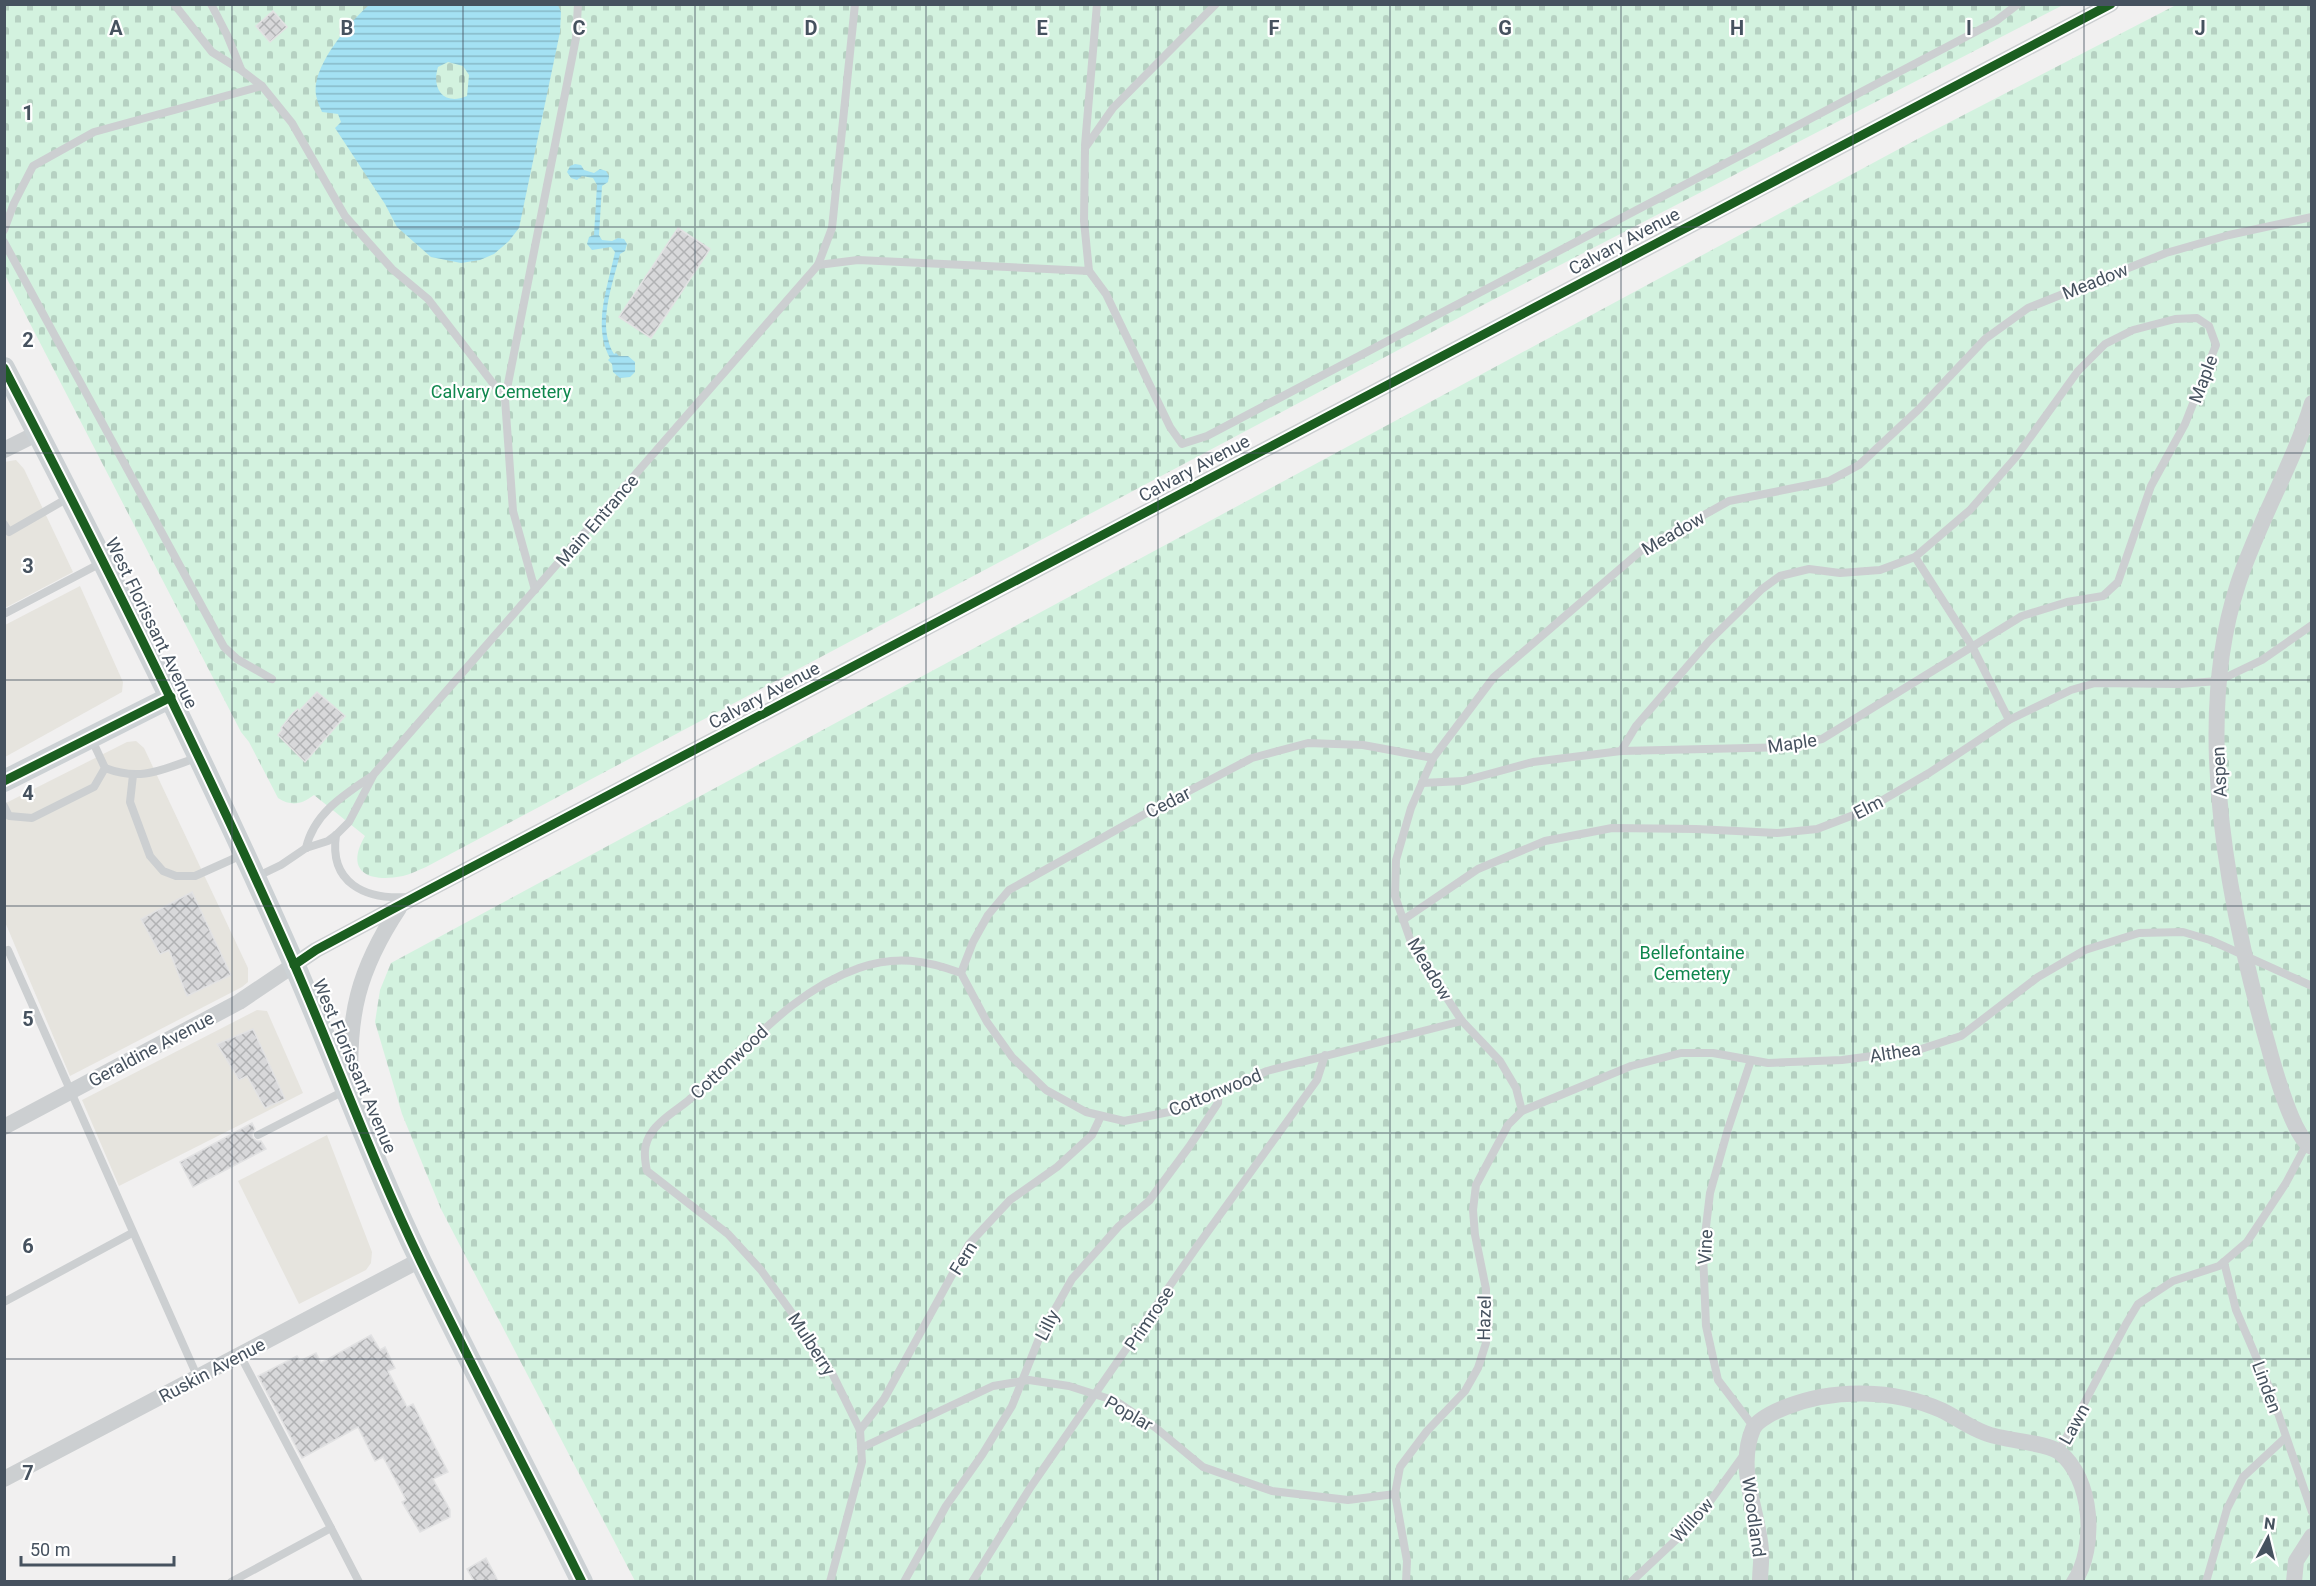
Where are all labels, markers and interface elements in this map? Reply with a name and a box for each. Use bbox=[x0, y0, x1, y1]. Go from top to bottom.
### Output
text: A bbox=[109, 16, 123, 40]
text: B bbox=[341, 16, 353, 40]
text: C bbox=[572, 16, 586, 40]
text: D bbox=[805, 16, 818, 40]
text: E bbox=[1036, 16, 1048, 40]
text: F bbox=[1269, 16, 1280, 40]
text: G bbox=[1498, 16, 1512, 40]
text: H bbox=[1730, 16, 1744, 40]
text: I bbox=[1966, 16, 1972, 40]
text: J bbox=[2194, 16, 2206, 40]
text: 1 bbox=[22, 101, 34, 125]
street label: Calvary Avenue bbox=[1565, 203, 1683, 279]
street label: Meadow bbox=[2059, 258, 2131, 304]
text: 2 bbox=[22, 328, 34, 352]
street label: Maple bbox=[2184, 352, 2222, 406]
park label: Calvary Cemetery bbox=[431, 381, 572, 402]
street label: Calvary Avenue bbox=[1135, 430, 1253, 506]
street label: Main Entrance bbox=[551, 470, 643, 570]
street label: Meadow bbox=[1638, 506, 1709, 559]
street label: West Florissant Avenue bbox=[101, 534, 203, 712]
text: 3 bbox=[22, 554, 34, 578]
street label: Calvary Avenue bbox=[705, 657, 823, 733]
street label: Maple bbox=[1766, 729, 1818, 757]
street label: Aspen bbox=[2207, 746, 2231, 798]
text: 4 bbox=[22, 781, 34, 805]
street label: Cedar bbox=[1142, 782, 1194, 822]
street label: Elm bbox=[1850, 791, 1886, 823]
street label: Meadow bbox=[1403, 934, 1457, 1004]
park label: Bellefontaine Cemetery bbox=[1639, 942, 1745, 984]
street label: West Florissant Avenue bbox=[309, 976, 401, 1156]
text: 5 bbox=[22, 1007, 34, 1031]
street label: Geraldine Avenue bbox=[85, 1007, 217, 1091]
street label: Cottonwood bbox=[686, 1021, 772, 1103]
street label: Althea bbox=[1868, 1038, 1922, 1066]
street label: Cottonwood bbox=[1166, 1064, 1264, 1120]
street label: Vine bbox=[1694, 1229, 1716, 1265]
text: 6 bbox=[22, 1234, 34, 1258]
street label: Fern bbox=[945, 1237, 981, 1279]
street label: Primrose bbox=[1120, 1282, 1178, 1354]
street label: Hazel bbox=[1473, 1295, 1495, 1341]
street label: Lilly bbox=[1031, 1306, 1064, 1344]
street label: Mulberry bbox=[784, 1309, 840, 1380]
street label: Ruskin Avenue bbox=[155, 1333, 269, 1407]
street label: Linden bbox=[2248, 1358, 2286, 1416]
street label: Poplar bbox=[1101, 1391, 1157, 1435]
street label: Lawn bbox=[2054, 1400, 2094, 1448]
text: 7 bbox=[22, 1461, 34, 1485]
street label: Woodland bbox=[1738, 1476, 1770, 1558]
street label: Willow bbox=[1666, 1493, 1718, 1547]
north arrow bbox=[2238, 1508, 2298, 1568]
text: N bbox=[2263, 1513, 2277, 1534]
scale bar bbox=[21, 1529, 174, 1567]
text: 50 m bbox=[30, 1539, 70, 1560]

